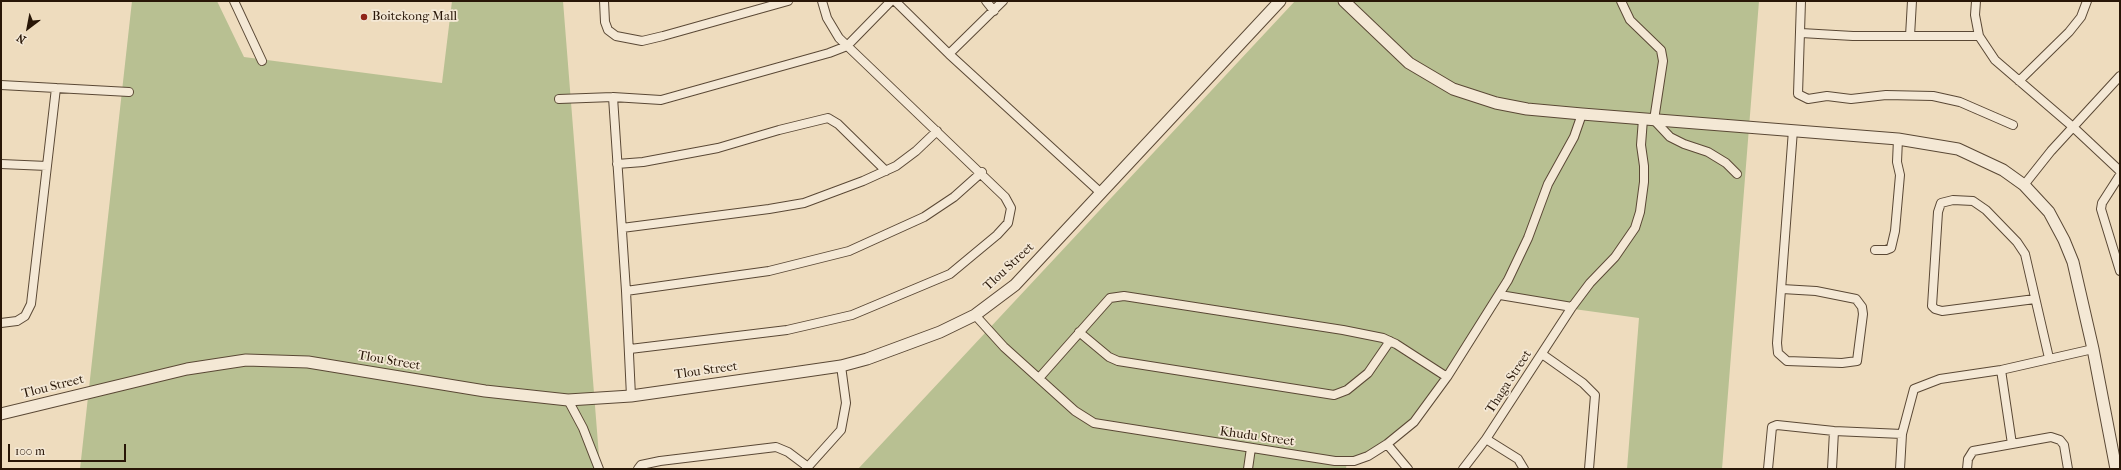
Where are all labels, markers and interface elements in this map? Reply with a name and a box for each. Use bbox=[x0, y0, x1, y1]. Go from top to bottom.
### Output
north arrow bbox=[8, 8, 48, 48]
place label: Boitekong Mall bbox=[372, 9, 457, 25]
marker: Boitekong Mall bbox=[359, 12, 369, 22]
text: N bbox=[14, 31, 28, 46]
street label: Tlou Street bbox=[980, 240, 1038, 294]
street label: Thaga Street bbox=[1483, 347, 1535, 417]
street label: Tlou Street bbox=[356, 348, 422, 374]
street label: Tlou Street bbox=[674, 359, 738, 383]
street label: Tlou Street bbox=[20, 372, 86, 402]
street label: Khudu Street bbox=[1219, 424, 1295, 450]
scale bar bbox=[10, 436, 128, 462]
text: 100 m bbox=[15, 444, 45, 458]

